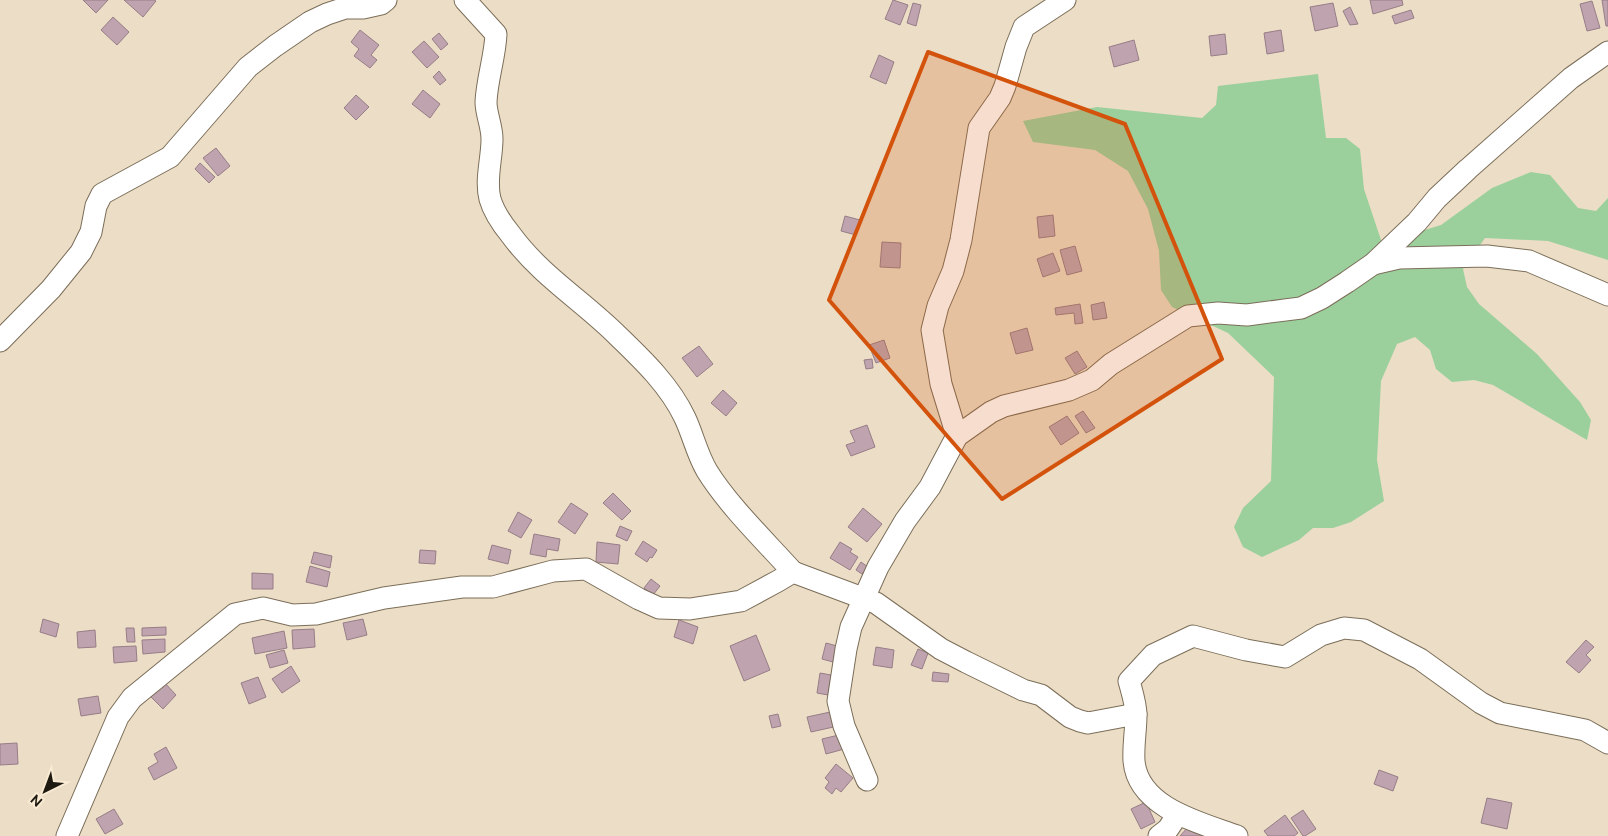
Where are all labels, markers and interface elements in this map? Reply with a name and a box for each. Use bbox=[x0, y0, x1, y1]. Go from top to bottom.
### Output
north arrow bbox=[20, 766, 70, 816]
text: N bbox=[27, 791, 46, 810]

